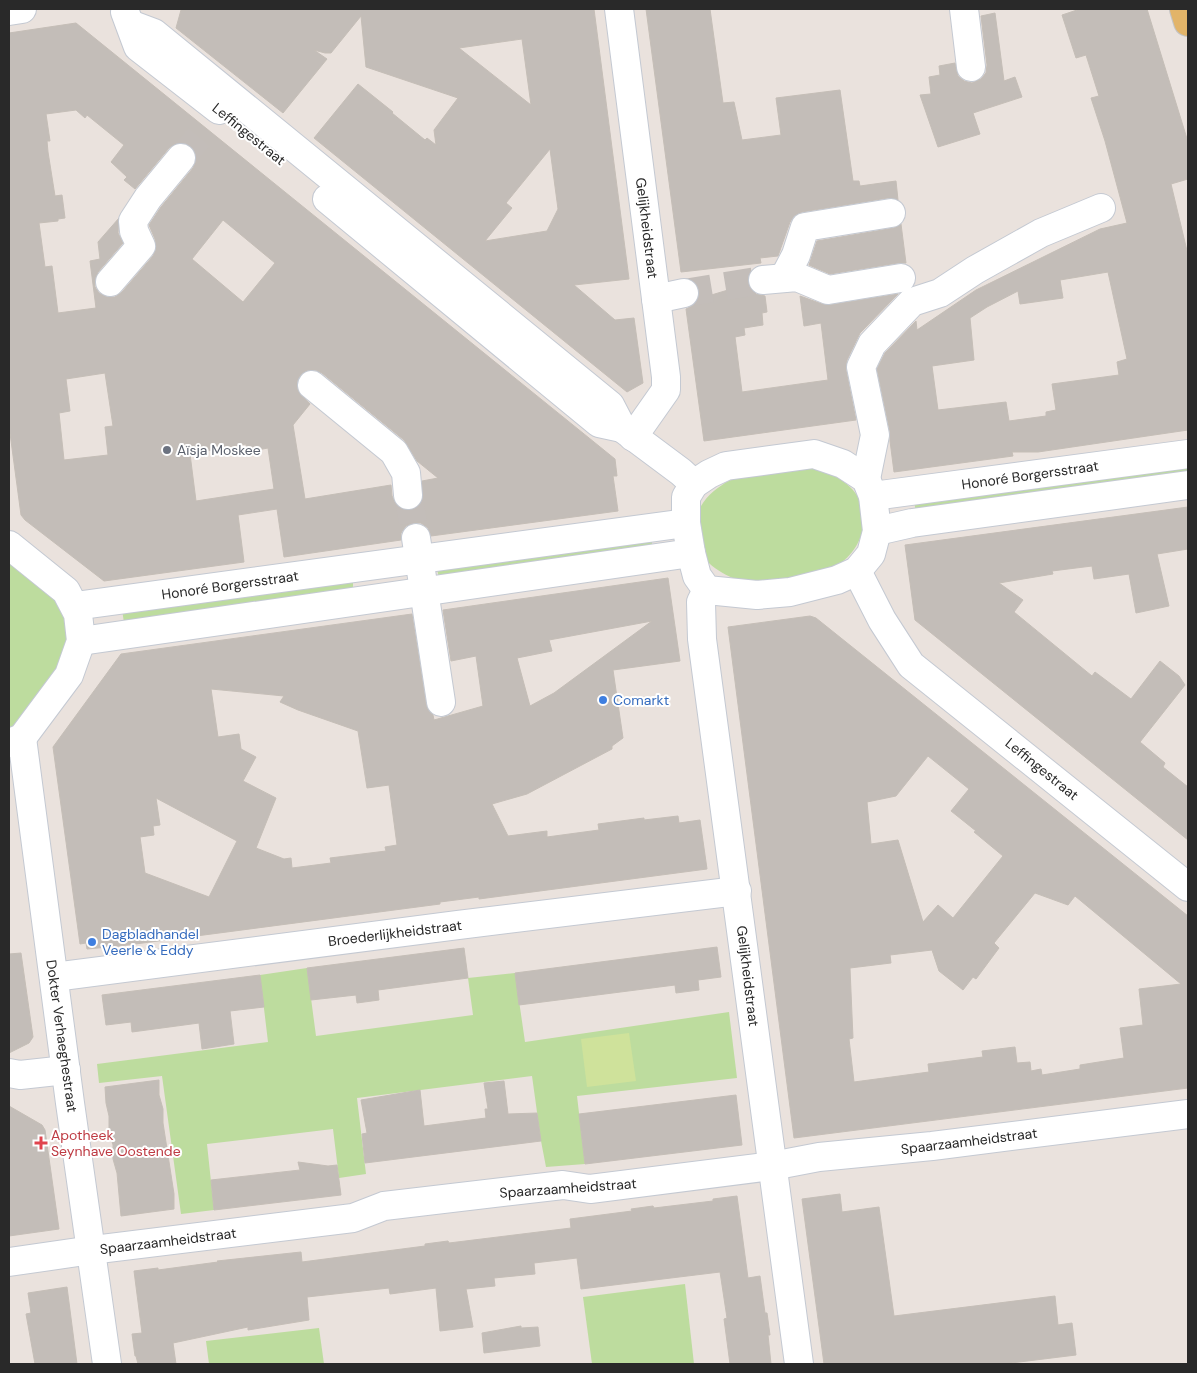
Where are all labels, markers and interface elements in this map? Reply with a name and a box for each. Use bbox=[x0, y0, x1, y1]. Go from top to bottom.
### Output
street label: Leffingestraat bbox=[209, 99, 289, 169]
street label: Gelijkheidstraat bbox=[632, 177, 662, 279]
place label: Aïsja Moskee bbox=[177, 441, 261, 459]
marker: Aïsja Moskee bbox=[161, 444, 173, 456]
street label: Honoré Borgersstraat bbox=[960, 456, 1100, 494]
street label: Honoré Borgersstraat bbox=[160, 566, 300, 604]
place label: Comarkt bbox=[613, 691, 669, 709]
marker: Comarkt bbox=[597, 694, 609, 706]
street label: Leffingestraat bbox=[1002, 734, 1082, 804]
street label: Broederlijkheidstraat bbox=[327, 916, 463, 950]
place label: Dagbladhandel Veerle & Eddy bbox=[102, 925, 199, 959]
street label: Gelijkheidstraat bbox=[733, 925, 763, 1027]
marker: Dagbladhandel Veerle & Eddy bbox=[86, 936, 98, 948]
street label: Dokter Verhaeghestraat bbox=[42, 958, 82, 1114]
street label: Spaarzaamheidstraat bbox=[900, 1124, 1038, 1158]
place label: Apotheek Seynhave Oostende bbox=[51, 1126, 181, 1160]
marker: Apotheek Seynhave Oostende bbox=[35, 1137, 47, 1149]
street label: Spaarzaamheidstraat bbox=[499, 1174, 637, 1202]
street label: Spaarzaamheidstraat bbox=[99, 1224, 237, 1258]

